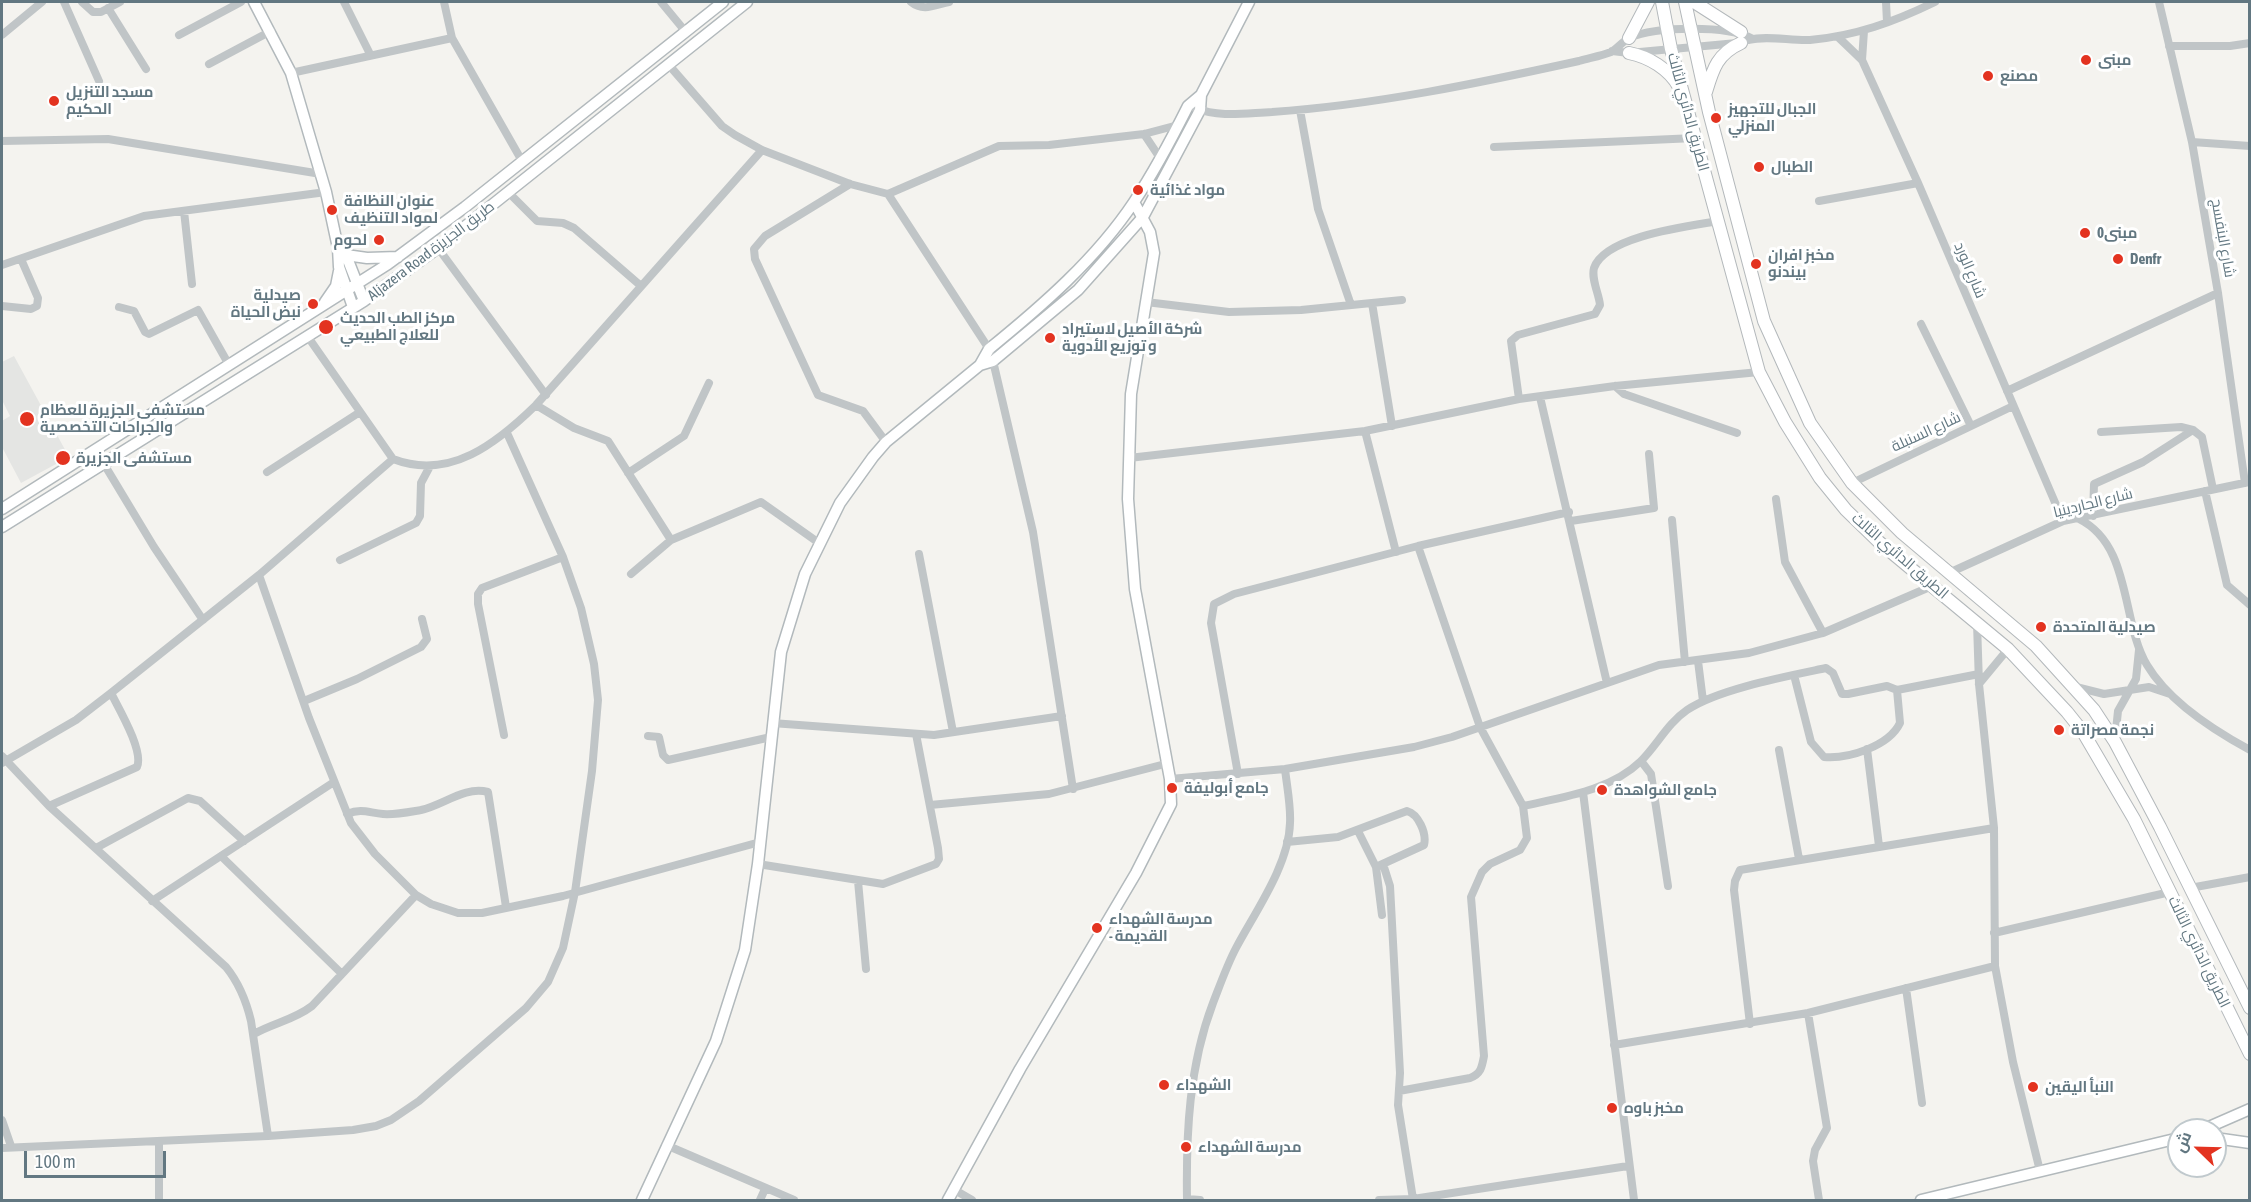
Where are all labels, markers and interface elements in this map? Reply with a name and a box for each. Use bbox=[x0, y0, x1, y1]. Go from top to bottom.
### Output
street label: الطريق الدائري الثالث bbox=[1663, 51, 1713, 173]
place label: مبنى bbox=[2098, 51, 2131, 69]
marker: مبنى bbox=[2079, 53, 2093, 67]
place label: مصنع bbox=[2000, 67, 2038, 85]
marker: مصنع bbox=[1981, 69, 1995, 83]
place label: مسجد التنزيل الحكيم bbox=[66, 83, 154, 118]
marker: مسجد التنزيل الحكيم bbox=[47, 94, 61, 108]
place label: الجبال للتجهيز المنزلي bbox=[1728, 100, 1816, 135]
marker: الجبال للتجهيز المنزلي bbox=[1709, 111, 1723, 125]
place label: الطبال bbox=[1771, 158, 1813, 176]
marker: الطبال bbox=[1752, 160, 1766, 174]
place label: مواد غذائية bbox=[1150, 181, 1225, 199]
marker: مواد غذائية bbox=[1131, 183, 1145, 197]
place label: عنوان النظافة لمواد التنظيف bbox=[344, 192, 438, 227]
street label: Aljazera Road طريق الجزيزة bbox=[364, 197, 498, 305]
street label: شارع البنفسج bbox=[2207, 197, 2239, 279]
marker: عنوان النظافة لمواد التنظيف bbox=[325, 203, 339, 217]
place label: مبنى0 bbox=[2097, 224, 2137, 242]
marker: مبنى0 bbox=[2078, 226, 2092, 240]
place label: لحوم bbox=[334, 231, 367, 249]
marker: لحوم bbox=[372, 233, 386, 247]
street label: شارع الورد bbox=[1950, 239, 1990, 301]
place label: مخبز افران بيندنو bbox=[1768, 246, 1835, 281]
place label: Denfr bbox=[2130, 250, 2161, 268]
marker: Denfr bbox=[2111, 252, 2125, 266]
marker: مخبز افران بيندنو bbox=[1749, 257, 1763, 271]
place label: صيدلية نبض الحياة bbox=[231, 286, 301, 321]
marker: صيدلية نبض الحياة bbox=[306, 297, 320, 311]
place label: مركز الطب الحديث للعلاج الطبيعي bbox=[340, 309, 455, 344]
marker: مركز الطب الحديث للعلاج الطبيعي bbox=[317, 318, 335, 336]
place label: شركة الأصيل لاستيراد و توزيع الأدوية bbox=[1062, 320, 1202, 355]
marker: شركة الأصيل لاستيراد و توزيع الأدوية bbox=[1043, 331, 1057, 345]
place label: مستشفى الجزيرة للعظام والجراحات التخصصية bbox=[40, 401, 205, 436]
street label: شارع السنبلة bbox=[1889, 408, 1963, 456]
marker: مستشفى الجزيرة للعظام والجراحات التخصصية bbox=[18, 410, 36, 428]
marker: مستشفى الجزيرة bbox=[54, 449, 72, 467]
place label: مستشفى الجزيرة bbox=[76, 449, 192, 467]
street label: شارع الجاردينيا bbox=[2051, 484, 2135, 522]
street label: الطريق الدائري الثالث bbox=[1848, 509, 1952, 603]
place label: صيدلية المتحدة bbox=[2053, 618, 2156, 636]
marker: صيدلية المتحدة bbox=[2034, 620, 2048, 634]
place label: نجمة مصراتة bbox=[2071, 721, 2154, 739]
marker: نجمة مصراتة bbox=[2052, 723, 2066, 737]
place label: جامع أبوليفة bbox=[1184, 779, 1269, 797]
marker: جامع أبوليفة bbox=[1165, 781, 1179, 795]
place label: جامع الشواهدة bbox=[1614, 781, 1717, 799]
marker: جامع الشواهدة bbox=[1595, 783, 1609, 797]
street label: الطريق الدائري الثالث bbox=[2164, 893, 2234, 1011]
place label: مدرسة الشهداء - القديمة bbox=[1109, 910, 1213, 945]
marker: مدرسة الشهداء - القديمة bbox=[1090, 921, 1104, 935]
place label: الشهداء bbox=[1176, 1076, 1232, 1094]
marker: الشهداء bbox=[1157, 1078, 1171, 1092]
place label: النبأ اليقين bbox=[2045, 1078, 2114, 1096]
marker: النبأ اليقين bbox=[2026, 1080, 2040, 1094]
place label: مخبز باوه bbox=[1624, 1099, 1684, 1117]
marker: مخبز باوه bbox=[1605, 1101, 1619, 1115]
north arrow bbox=[2167, 1118, 2227, 1178]
text: ش bbox=[2170, 1129, 2195, 1155]
place label: مدرسة الشهداء bbox=[1198, 1138, 1302, 1156]
scale bar bbox=[27, 1139, 170, 1177]
marker: مدرسة الشهداء bbox=[1179, 1140, 1193, 1154]
text: 100 m bbox=[35, 1151, 76, 1172]

